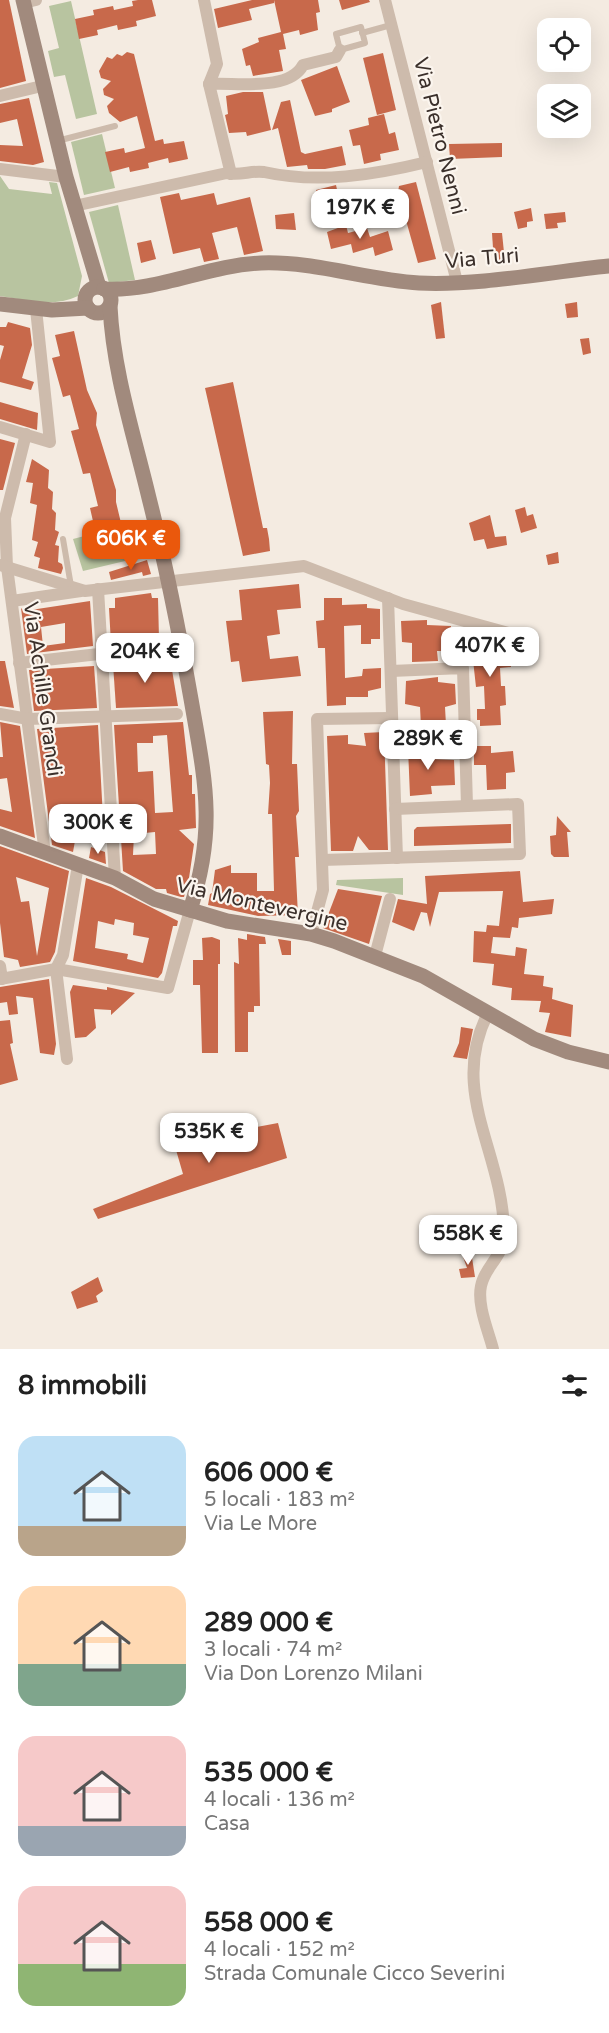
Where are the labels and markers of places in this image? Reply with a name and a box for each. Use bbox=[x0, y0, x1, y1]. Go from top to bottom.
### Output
pin: 197K € bbox=[311, 189, 409, 240]
pin: 606K € bbox=[82, 520, 180, 571]
pin: 407K € bbox=[441, 627, 539, 678]
pin: 204K € bbox=[96, 633, 194, 684]
pin: 289K € bbox=[379, 720, 477, 771]
pin: 300K € bbox=[49, 804, 147, 855]
pin: 535K € bbox=[160, 1113, 258, 1164]
pin: 558K € bbox=[419, 1215, 517, 1266]

